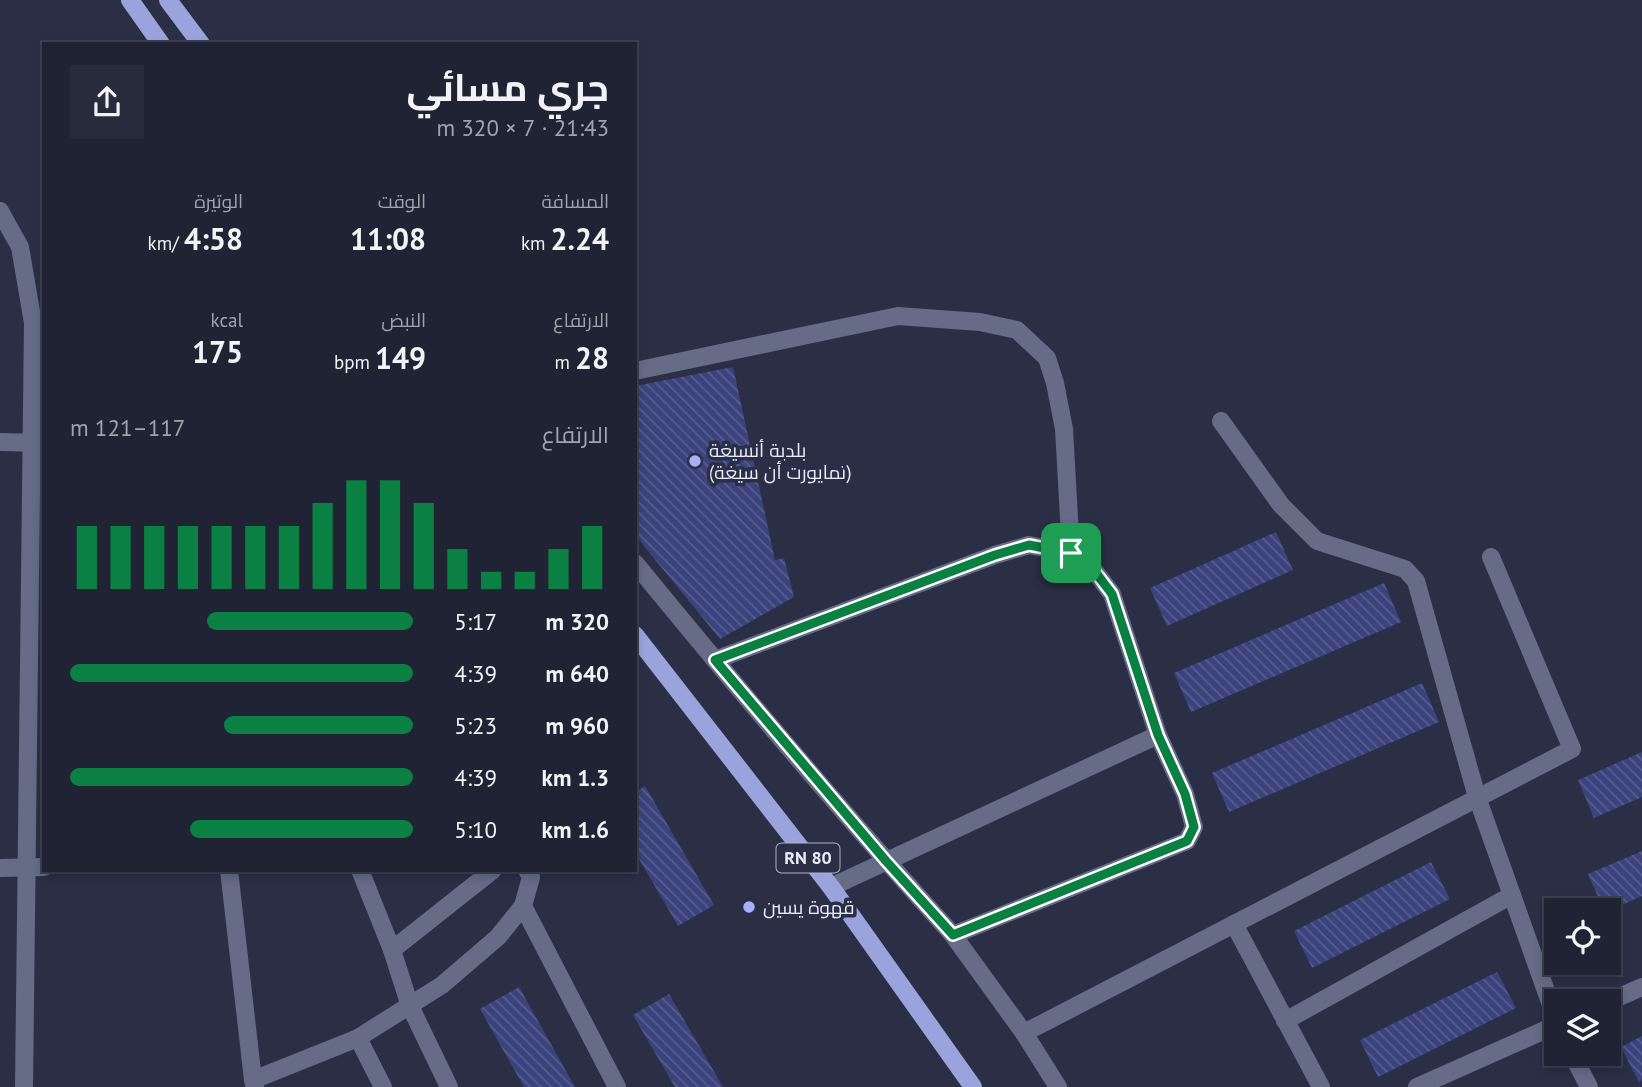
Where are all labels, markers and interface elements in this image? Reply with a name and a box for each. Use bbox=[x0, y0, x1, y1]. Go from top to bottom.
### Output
text: جري مسائي bbox=[406, 62, 609, 111]
button: share bbox=[70, 65, 144, 139]
text: 21:43 · 7 × 320 m bbox=[436, 113, 609, 142]
text: الوتيرة bbox=[194, 189, 243, 213]
text: الوقت bbox=[378, 189, 426, 213]
text: المسافة bbox=[541, 189, 609, 213]
text: 4:58 bbox=[184, 219, 243, 258]
text: 11:08 bbox=[350, 219, 426, 258]
text: 2.24 bbox=[551, 219, 609, 258]
text: /km bbox=[148, 231, 184, 255]
text: km bbox=[521, 231, 551, 255]
text: kcal bbox=[211, 308, 243, 332]
text: النبض bbox=[381, 308, 426, 332]
text: الارتفاع bbox=[553, 308, 609, 332]
text: 175 bbox=[192, 332, 243, 371]
text: 149 bbox=[375, 338, 426, 377]
text: 28 bbox=[575, 338, 609, 377]
text: bpm bbox=[334, 350, 375, 374]
text: m bbox=[554, 350, 575, 374]
text: 117–121 m bbox=[70, 413, 185, 442]
text: الارتفاع bbox=[542, 420, 609, 449]
place label: بلدية أنسيغة (تمايورت أن سيغة) bbox=[709, 438, 852, 484]
marker: بلدية أنسيغة (تمايورت أن سيغة) bbox=[687, 453, 703, 469]
pin bbox=[1041, 523, 1101, 583]
icon: arrive bbox=[1052, 534, 1090, 572]
text: 5:17 bbox=[454, 607, 497, 636]
text: 320 m bbox=[546, 607, 609, 636]
text: 4:39 bbox=[454, 659, 497, 688]
text: 640 m bbox=[546, 659, 609, 688]
text: 5:23 bbox=[454, 711, 497, 740]
text: 960 m bbox=[546, 711, 609, 740]
text: 4:39 bbox=[454, 763, 497, 792]
text: 1.3 km bbox=[542, 763, 609, 792]
text: 5:10 bbox=[454, 815, 497, 844]
text: 1.6 km bbox=[542, 815, 609, 844]
road number: RN 80 bbox=[776, 844, 840, 872]
place label: قهوة يسين bbox=[763, 895, 855, 919]
map controls bbox=[1544, 898, 1621, 1066]
button: locate bbox=[1544, 898, 1621, 975]
marker: قهوة يسين bbox=[741, 899, 757, 915]
button: layers bbox=[1544, 989, 1621, 1066]

